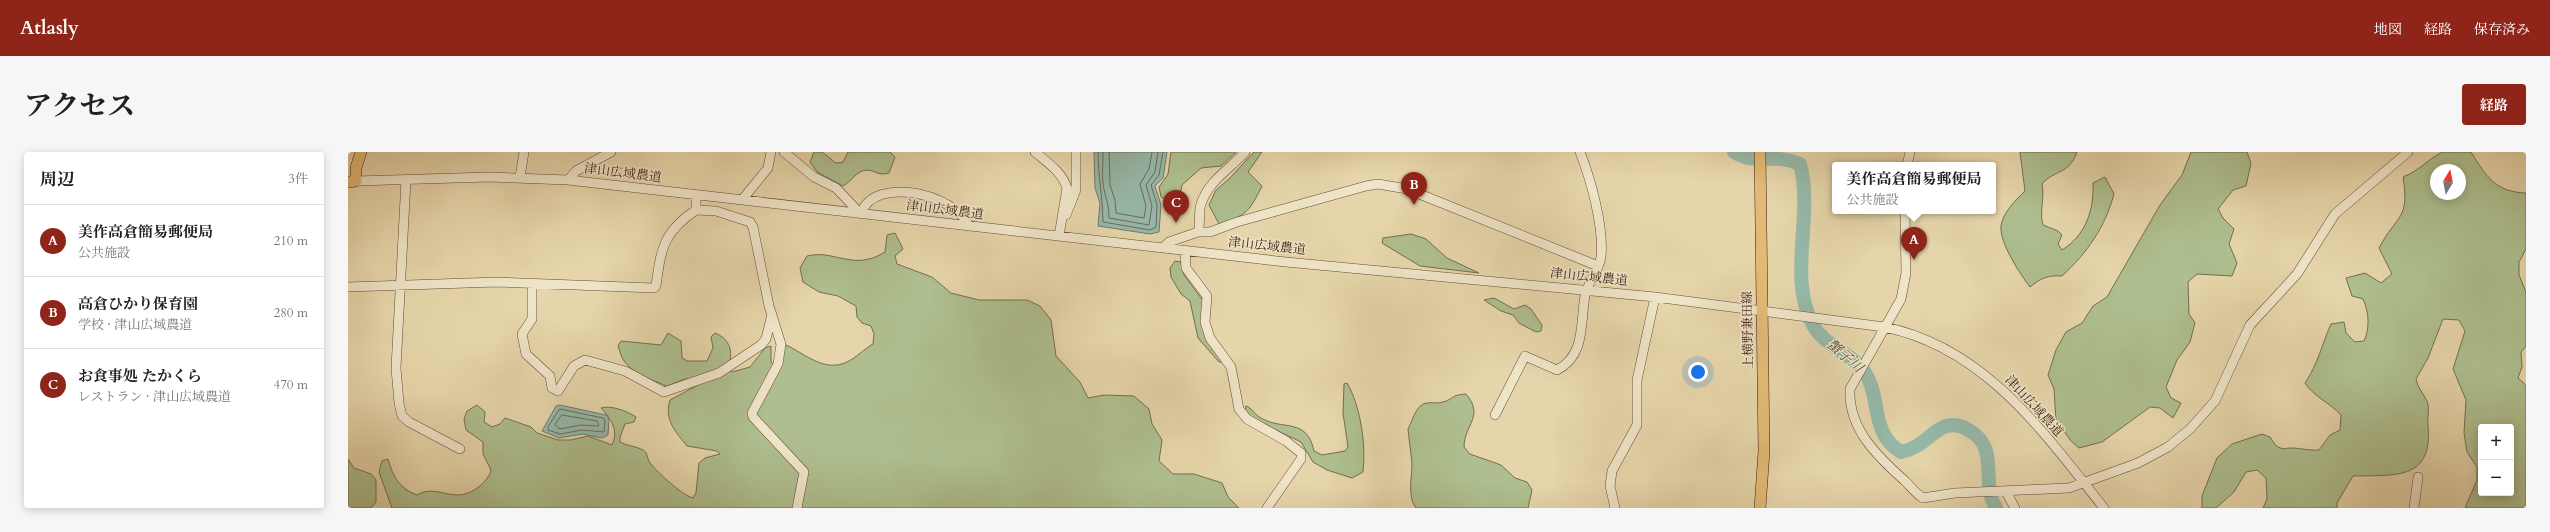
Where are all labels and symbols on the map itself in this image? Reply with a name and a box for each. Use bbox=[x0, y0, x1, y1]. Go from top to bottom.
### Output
street label: 津山広域農道 bbox=[583, 159, 663, 187]
north arrow bbox=[2430, 164, 2466, 200]
pin: B bbox=[1401, 172, 1427, 205]
pin: C bbox=[1163, 190, 1189, 223]
street label: 津山広域農道 bbox=[905, 196, 985, 224]
pin: A bbox=[1901, 227, 1927, 260]
street label: 津山広域農道 bbox=[1227, 233, 1307, 259]
street label: 津山広域農道 bbox=[1549, 264, 1629, 290]
street label: 上横野兼田線 bbox=[1738, 291, 1758, 369]
water label: 蟹子川 bbox=[1823, 335, 1869, 378]
your location bbox=[1688, 362, 1708, 382]
street label: 津山広域農道 bbox=[2001, 371, 2067, 441]

